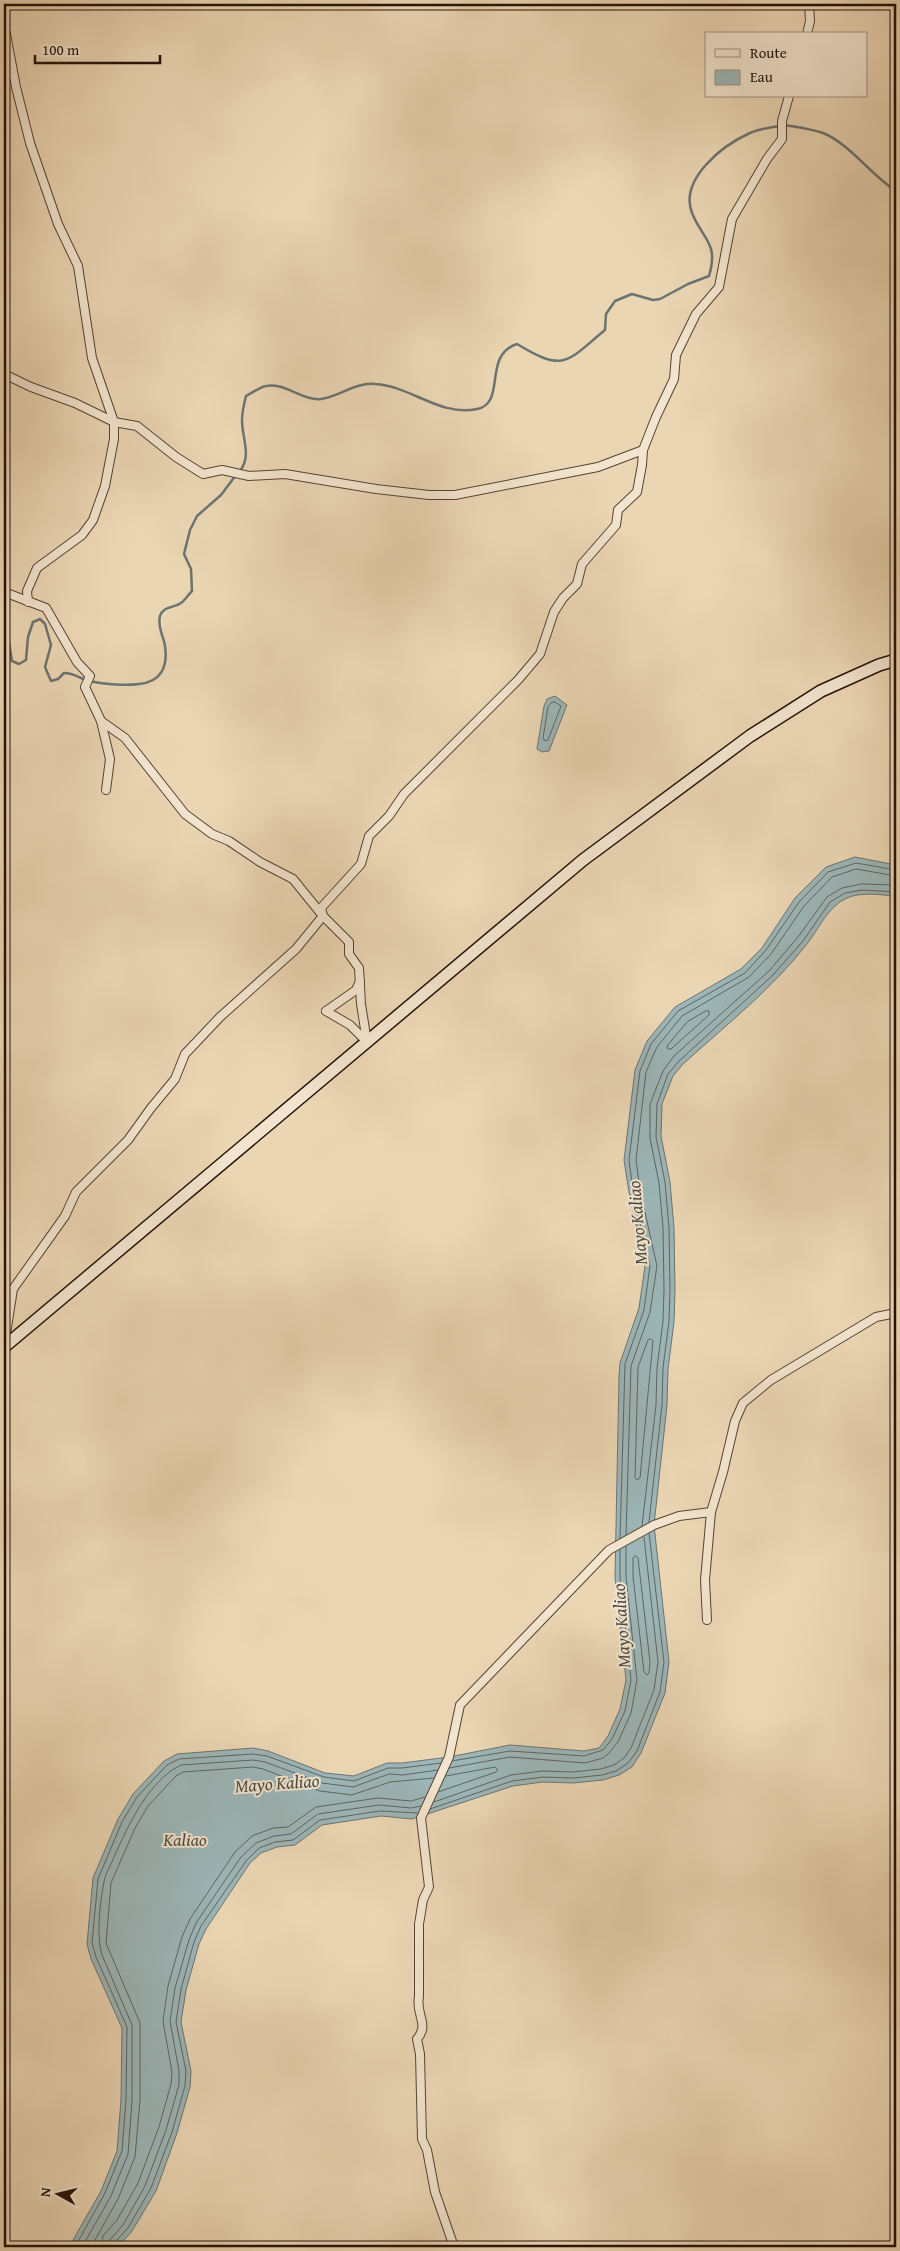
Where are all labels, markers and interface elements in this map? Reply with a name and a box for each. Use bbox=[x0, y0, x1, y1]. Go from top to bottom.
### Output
scale bar bbox=[35, 32, 160, 64]
legend bbox=[705, 32, 868, 98]
text: 100 m bbox=[42, 39, 80, 60]
text: Route bbox=[750, 42, 787, 63]
text: Eau bbox=[750, 66, 774, 87]
water label: Mayo Kaliao bbox=[620, 1179, 654, 1266]
water label: Mayo Kaliao bbox=[605, 1583, 637, 1669]
water label: Mayo Kaliao bbox=[234, 1767, 320, 1799]
water label: Kaliao bbox=[162, 1826, 207, 1853]
north arrow bbox=[32, 2168, 82, 2218]
text: N bbox=[35, 2186, 56, 2198]

